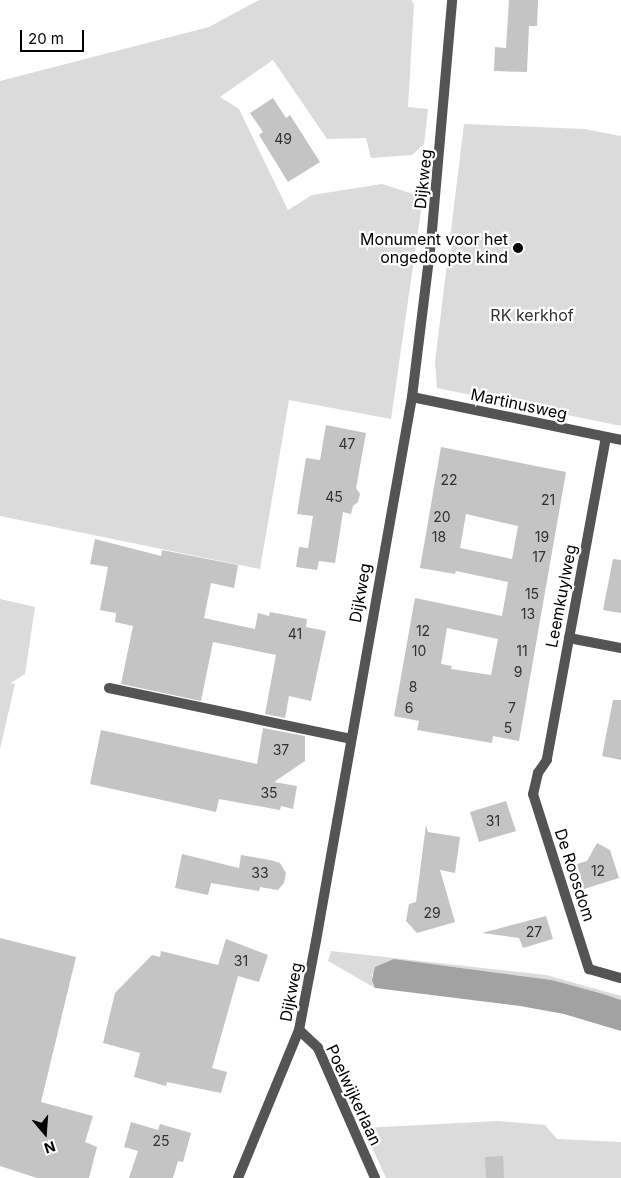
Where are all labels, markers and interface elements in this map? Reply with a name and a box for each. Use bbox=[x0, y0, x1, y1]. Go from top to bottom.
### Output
scale bar bbox=[22, 20, 86, 52]
text: 20 m bbox=[28, 29, 64, 48]
house number: 49 bbox=[274, 131, 292, 147]
street label: Dijkweg bbox=[410, 148, 436, 210]
place label: Monument voor het ongedoopte kind bbox=[360, 229, 508, 267]
marker: Monument voor het ongedoopte kind bbox=[512, 242, 524, 254]
park label: RK kerkhof bbox=[490, 305, 574, 325]
street label: Martinusweg bbox=[469, 384, 569, 424]
house number: 47 bbox=[339, 436, 355, 452]
house number: 22 bbox=[440, 472, 458, 488]
house number: 45 bbox=[325, 489, 343, 505]
house number: 21 bbox=[541, 492, 555, 508]
house number: 20 bbox=[433, 509, 451, 525]
house number: 18 bbox=[432, 529, 446, 545]
house number: 19 bbox=[535, 529, 549, 545]
street label: Leemkuylweg bbox=[542, 543, 580, 649]
house number: 17 bbox=[532, 549, 546, 565]
street label: Dijkweg bbox=[345, 562, 375, 624]
house number: 15 bbox=[525, 586, 539, 602]
house number: 13 bbox=[521, 606, 535, 622]
house number: 12 bbox=[416, 623, 430, 639]
house number: 41 bbox=[288, 626, 302, 642]
house number: 10 bbox=[412, 643, 426, 659]
house number: 11 bbox=[516, 643, 528, 659]
house number: 9 bbox=[514, 664, 522, 680]
house number: 8 bbox=[409, 679, 417, 695]
house number: 6 bbox=[405, 700, 413, 716]
house number: 7 bbox=[508, 700, 516, 716]
house number: 5 bbox=[504, 720, 512, 736]
house number: 37 bbox=[273, 742, 289, 758]
house number: 35 bbox=[260, 785, 278, 801]
house number: 31 bbox=[486, 813, 500, 829]
street label: De Roosdom bbox=[551, 826, 599, 924]
house number: 12 bbox=[591, 863, 605, 879]
house number: 33 bbox=[251, 865, 269, 881]
house number: 29 bbox=[423, 905, 441, 921]
house number: 27 bbox=[526, 924, 542, 940]
house number: 31 bbox=[234, 953, 248, 969]
street label: Dijkweg bbox=[276, 961, 306, 1023]
street label: Poelwijkerlaan bbox=[322, 1042, 386, 1148]
north arrow bbox=[20, 1108, 70, 1158]
house number: 25 bbox=[152, 1133, 170, 1149]
text: N bbox=[42, 1138, 57, 1157]

